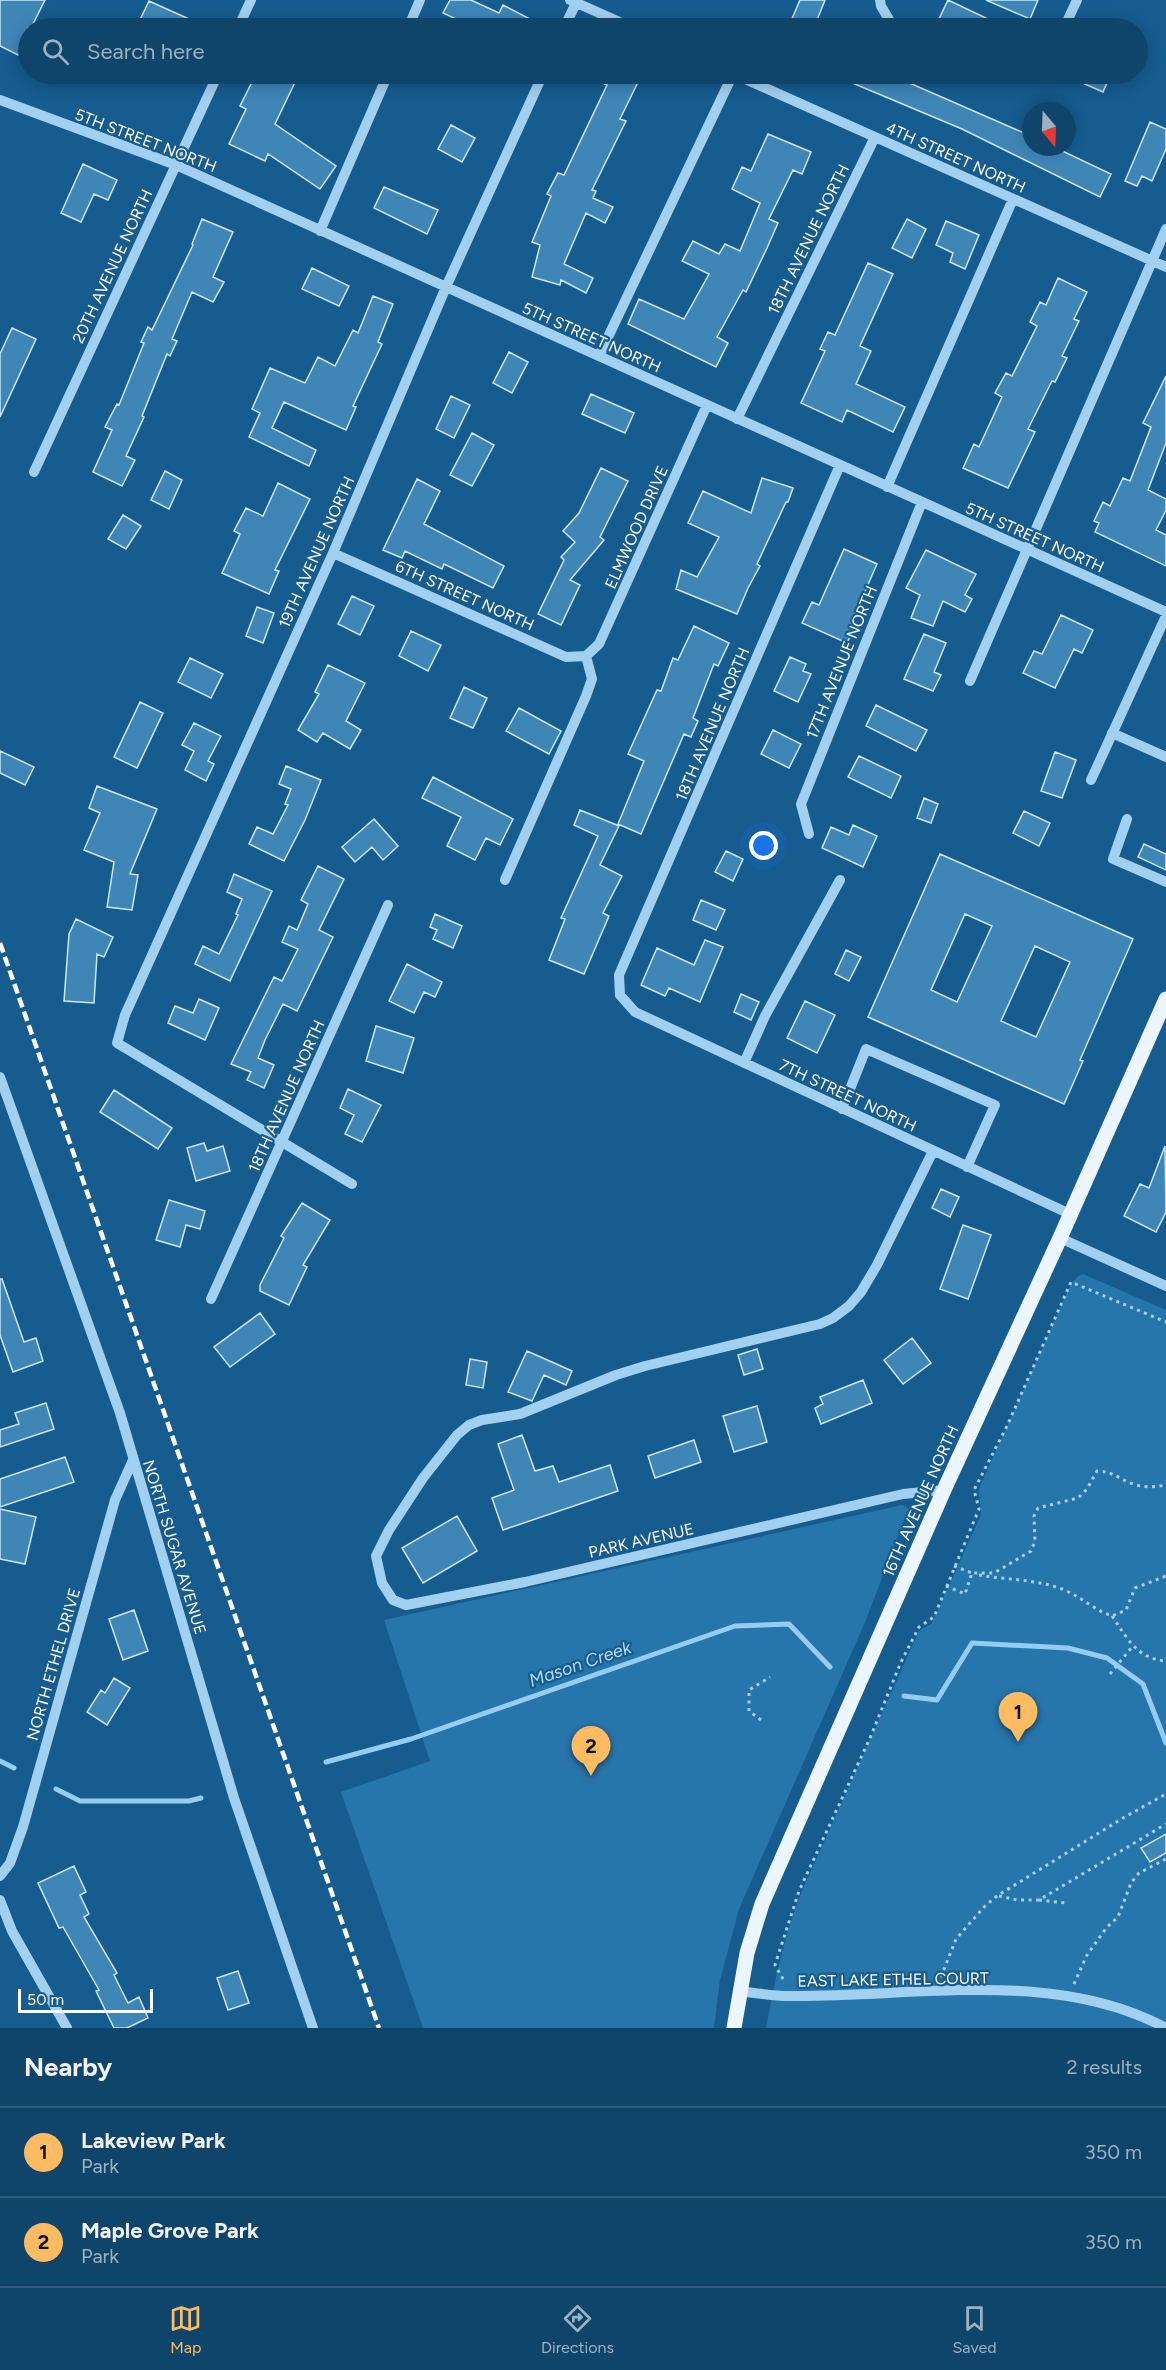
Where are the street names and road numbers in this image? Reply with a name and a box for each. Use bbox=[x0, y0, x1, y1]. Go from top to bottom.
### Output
street label: 5TH STREET NORTH bbox=[72, 105, 219, 176]
street label: 4TH STREET NORTH bbox=[883, 118, 1029, 197]
street label: 18TH AVENUE NORTH bbox=[764, 161, 853, 317]
street label: 20TH AVENUE NORTH bbox=[68, 186, 156, 346]
street label: 5TH STREET NORTH bbox=[519, 298, 664, 377]
street label: ELMWOOD DRIVE bbox=[601, 463, 672, 592]
street label: 19TH AVENUE NORTH bbox=[274, 473, 358, 631]
street label: 5TH STREET NORTH bbox=[962, 498, 1107, 577]
street label: 6TH STREET NORTH bbox=[392, 556, 537, 635]
street label: 17TH AVENUE NORTH bbox=[802, 583, 881, 742]
street label: 18TH AVENUE NORTH bbox=[672, 645, 753, 804]
street label: 18TH AVENUE NORTH bbox=[244, 1017, 329, 1175]
street label: 7TH STREET NORTH bbox=[776, 1055, 920, 1136]
street label: 16TH AVENUE NORTH bbox=[878, 1422, 962, 1580]
street label: NORTH SUGAR AVENUE bbox=[139, 1458, 210, 1637]
street label: PARK AVENUE bbox=[587, 1519, 696, 1562]
street label: NORTH ETHEL DRIVE bbox=[23, 1586, 84, 1742]
street label: EAST LAKE ETHEL COURT bbox=[797, 1968, 989, 1991]

